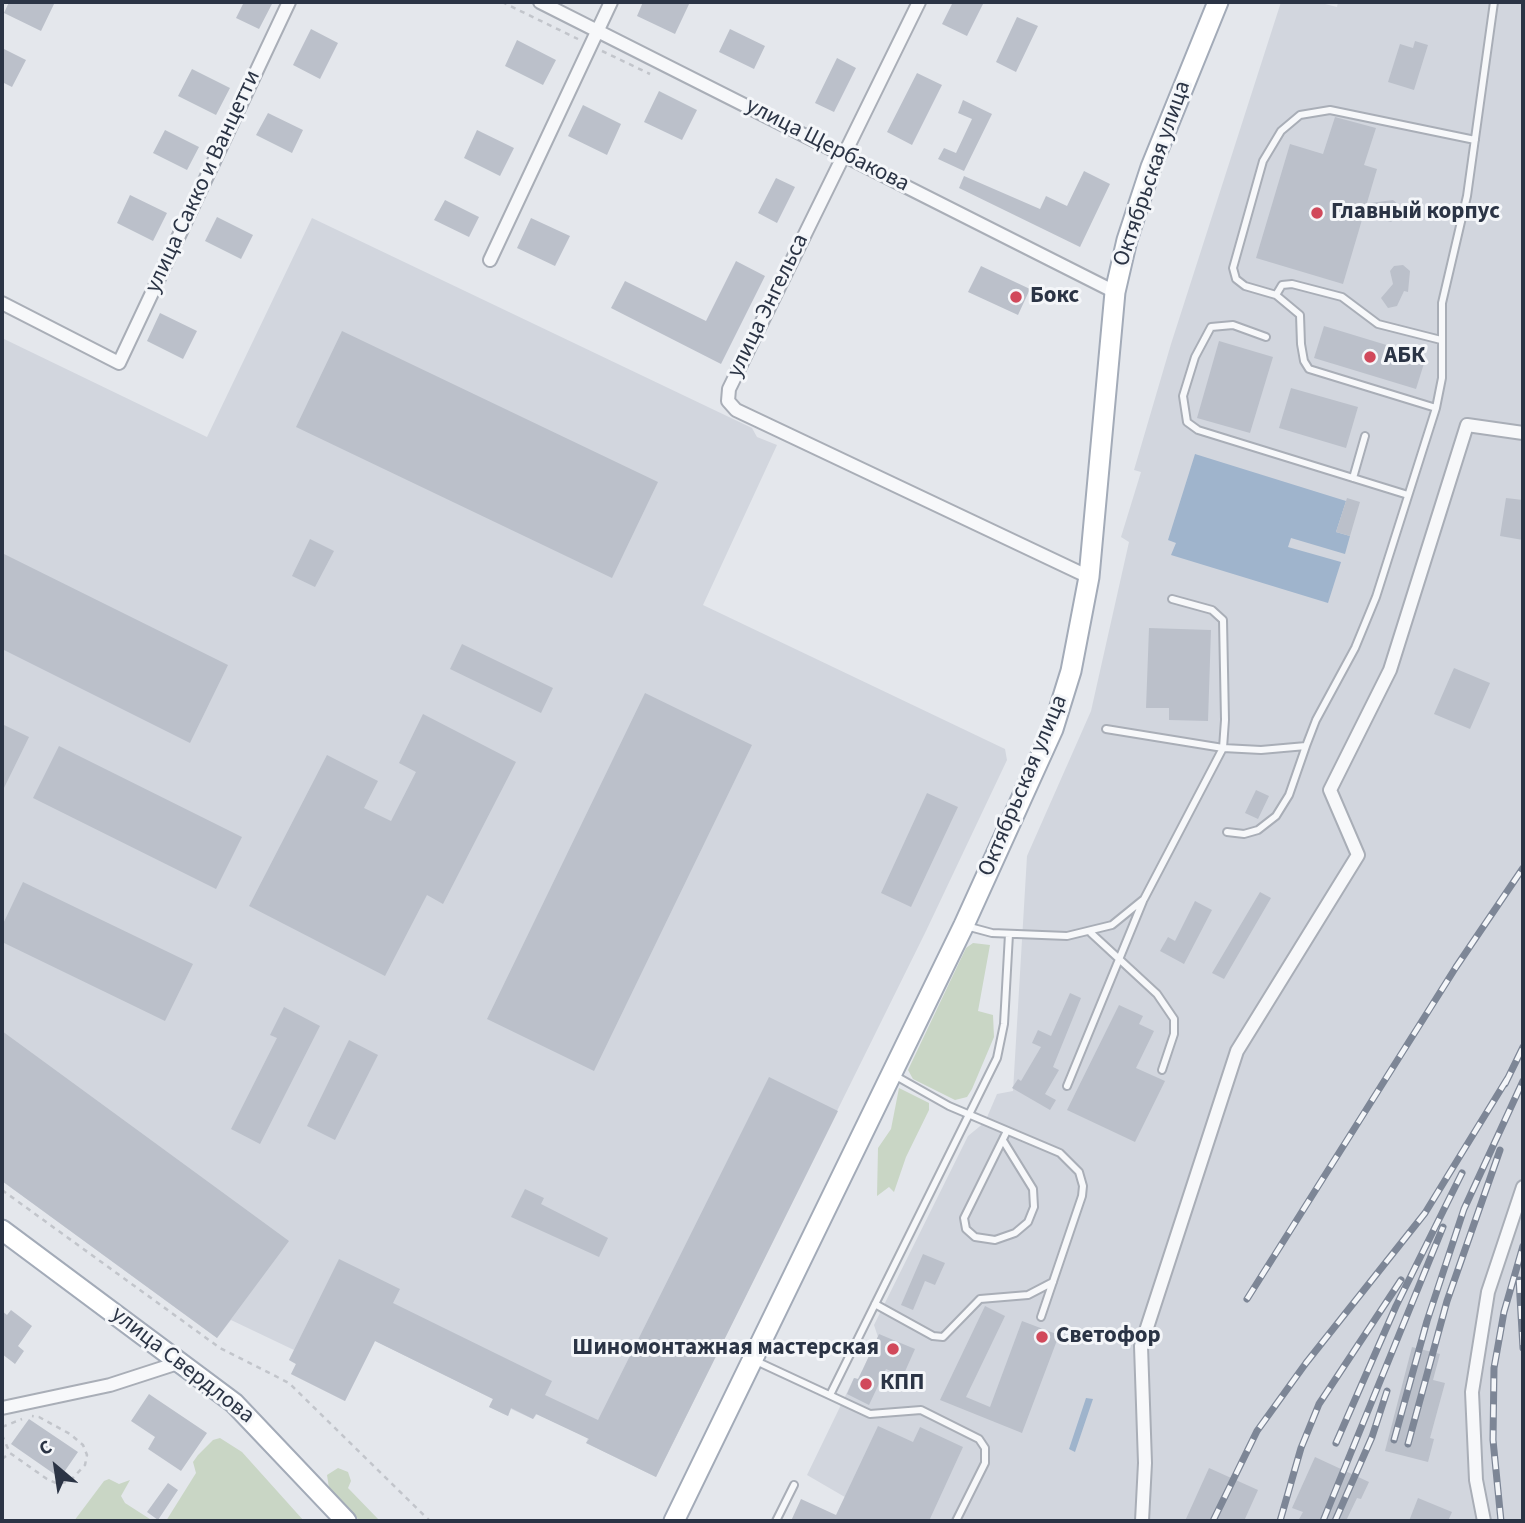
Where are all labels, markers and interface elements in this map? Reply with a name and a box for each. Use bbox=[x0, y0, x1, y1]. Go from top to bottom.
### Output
street label: улица Сакко и Ванцетти bbox=[140, 66, 268, 298]
street label: Октябрьская улица bbox=[1108, 78, 1198, 270]
street label: улица Щербакова bbox=[741, 93, 913, 199]
place label: Главный корпус bbox=[1331, 199, 1500, 227]
marker: Главный корпус bbox=[1309, 205, 1325, 221]
street label: улица Энгельса bbox=[722, 230, 816, 382]
place label: Бокс bbox=[1030, 283, 1079, 311]
marker: Бокс bbox=[1008, 289, 1024, 305]
place label: АБК bbox=[1384, 343, 1425, 371]
marker: АБК bbox=[1362, 349, 1378, 365]
street label: Октябрьская улица bbox=[973, 691, 1075, 881]
street label: улица Свердлова bbox=[105, 1301, 259, 1431]
place label: Светофор bbox=[1056, 1323, 1161, 1351]
marker: Светофор bbox=[1034, 1329, 1050, 1345]
place label: Шиномонтажная мастерская bbox=[572, 1335, 879, 1363]
marker: Шиномонтажная мастерская bbox=[885, 1341, 901, 1357]
place label: КПП bbox=[880, 1370, 925, 1398]
marker: КПП bbox=[858, 1376, 874, 1392]
north arrow bbox=[21, 1432, 91, 1502]
text: С bbox=[34, 1434, 57, 1463]

